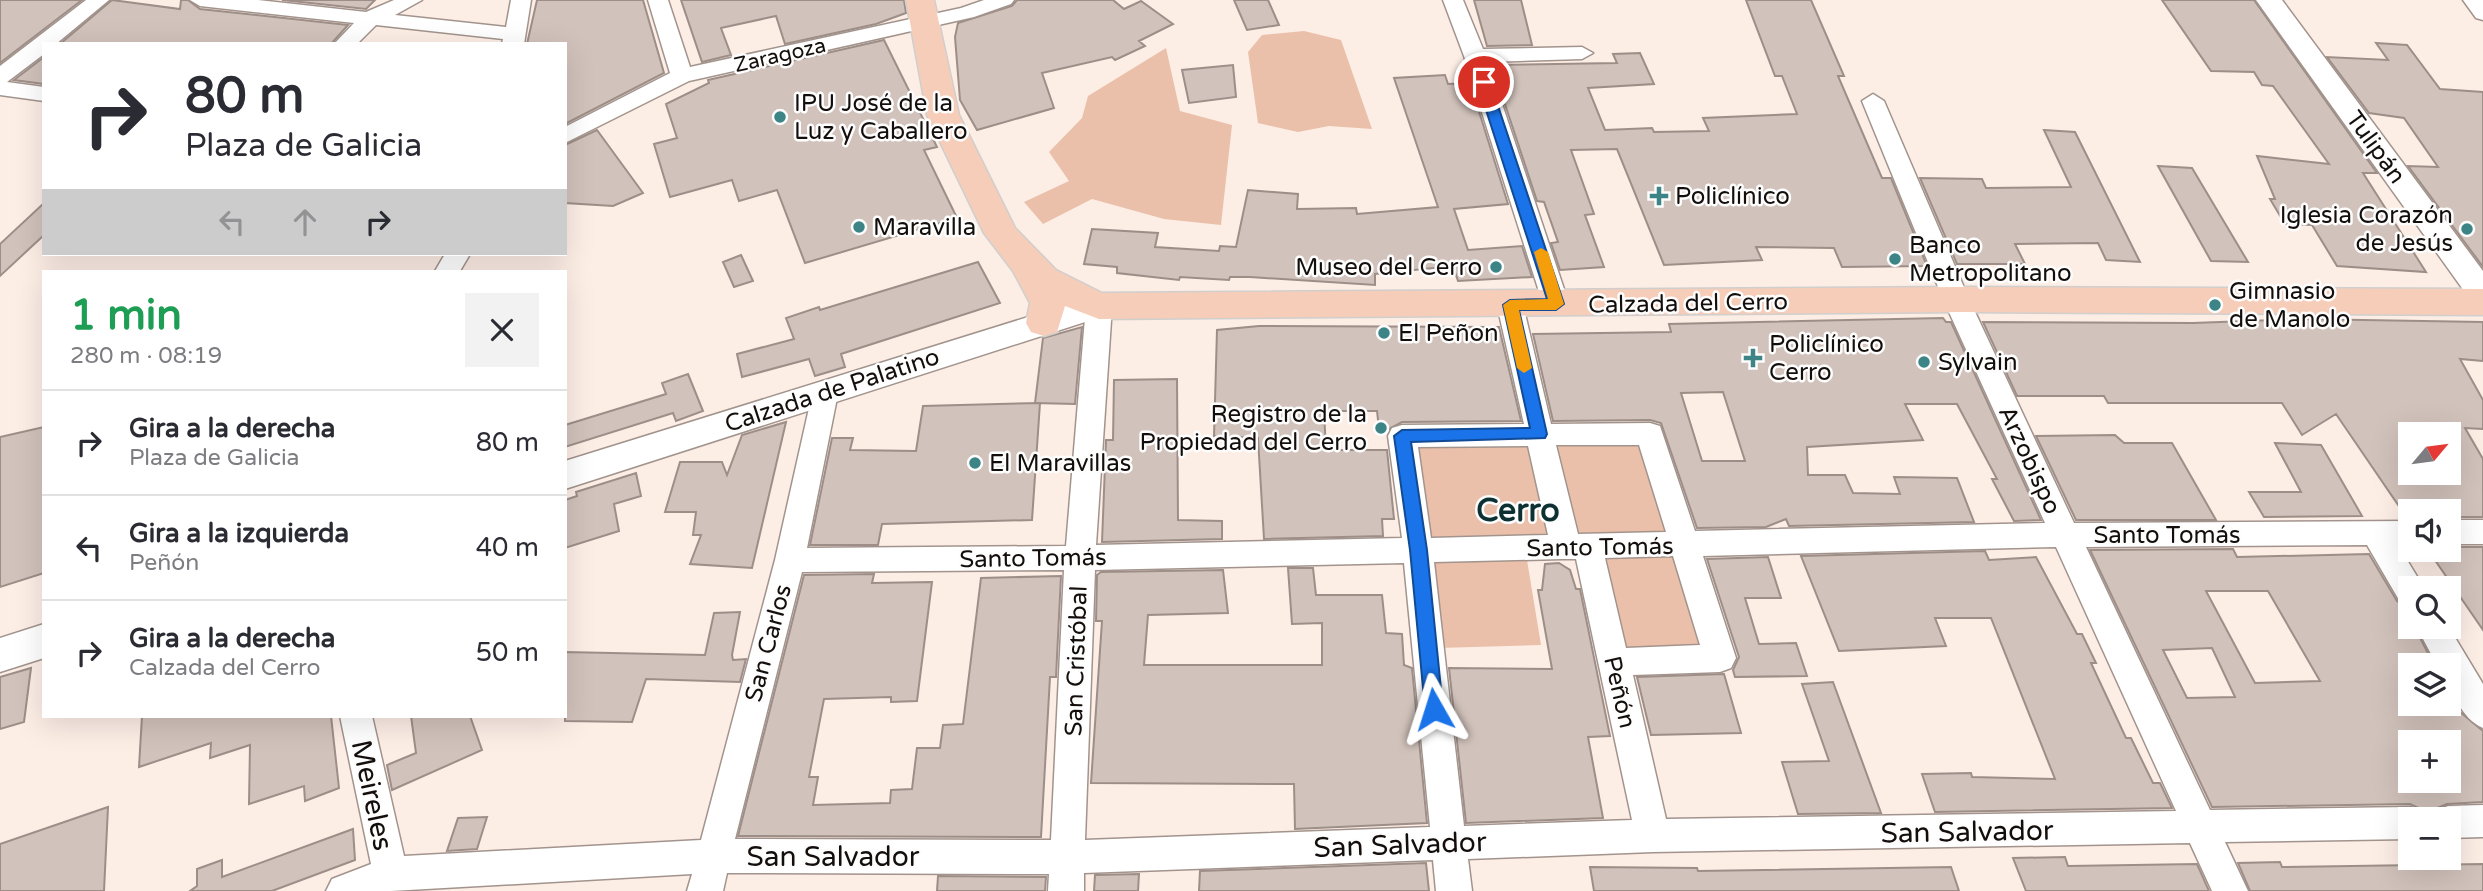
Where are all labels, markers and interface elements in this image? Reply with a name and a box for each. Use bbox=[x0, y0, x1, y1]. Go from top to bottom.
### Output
street label: Zaragoza bbox=[732, 33, 828, 78]
pin bbox=[1454, 52, 1514, 112]
icon: arrive bbox=[1465, 63, 1503, 101]
text: 80 m bbox=[185, 67, 304, 126]
icon: right bbox=[70, 70, 161, 161]
place label: IPU José de la Luz y Caballero bbox=[794, 89, 968, 146]
street label: Tulipán bbox=[2339, 105, 2412, 189]
marker: IPU José de la Luz y Caballero bbox=[772, 109, 788, 125]
text: Plaza de Galicia bbox=[185, 127, 422, 165]
place label: Policlínico bbox=[1675, 182, 1790, 211]
marker: Policlínico bbox=[1649, 186, 1669, 206]
place label: Iglesia Corazón de Jesús bbox=[2280, 201, 2453, 258]
icon: left bbox=[213, 203, 251, 241]
icon: ahead bbox=[286, 203, 324, 241]
icon: right bbox=[359, 203, 397, 241]
place label: Maravilla bbox=[873, 213, 976, 242]
marker: Maravilla bbox=[851, 219, 867, 235]
marker: Iglesia Corazón de Jesús bbox=[2459, 221, 2475, 237]
place label: Banco Metropolitano bbox=[1909, 231, 2072, 288]
marker: Banco Metropolitano bbox=[1887, 251, 1903, 267]
place label: Museo del Cerro bbox=[1295, 253, 1482, 282]
marker: Museo del Cerro bbox=[1488, 259, 1504, 275]
place label: Gimnasio de Manolo bbox=[2229, 277, 2350, 334]
street label: Calzada del Cerro bbox=[1588, 287, 1788, 320]
text: 1 min bbox=[70, 290, 182, 341]
button: close bbox=[465, 293, 539, 367]
marker: Gimnasio de Manolo bbox=[2207, 297, 2223, 313]
place label: El Peñon bbox=[1398, 319, 1499, 348]
marker: El Peñon bbox=[1376, 325, 1392, 341]
place label: Policlínico Cerro bbox=[1769, 330, 1884, 387]
text: 280 m · 08:19 bbox=[70, 342, 222, 370]
street label: Calzada de Palatino bbox=[721, 342, 943, 439]
marker: Policlínico Cerro bbox=[1743, 348, 1763, 368]
place label: Sylvain bbox=[1938, 348, 2018, 377]
marker: Sylvain bbox=[1916, 354, 1932, 370]
place label: Registro de la Propiedad del Cerro bbox=[1139, 400, 1367, 457]
street label: Arzobispo bbox=[1992, 402, 2067, 519]
text: Gira a la derecha bbox=[129, 413, 335, 444]
marker: Registro de la Propiedad del Cerro bbox=[1373, 420, 1389, 436]
north arrow bbox=[2398, 422, 2460, 485]
map controls bbox=[2398, 422, 2461, 870]
icon: right bbox=[70, 424, 108, 462]
text: 80 m bbox=[476, 427, 539, 458]
text: Plaza de Galicia bbox=[129, 444, 300, 472]
place label: El Maravillas bbox=[989, 449, 1131, 478]
marker: El Maravillas bbox=[967, 455, 983, 471]
district label: Cerro bbox=[1476, 492, 1560, 530]
button: sound bbox=[2398, 499, 2461, 562]
text: Gira a la izquierda bbox=[129, 518, 349, 549]
street label: Santo Tomás bbox=[2093, 521, 2241, 550]
icon: left bbox=[70, 529, 108, 567]
text: 40 m bbox=[476, 532, 539, 563]
street label: Santo Tomás bbox=[1526, 532, 1674, 563]
street label: Santo Tomás bbox=[959, 543, 1107, 574]
text: Peñón bbox=[129, 549, 199, 577]
button: search bbox=[2398, 576, 2461, 639]
street label: San Carlos bbox=[739, 581, 798, 705]
street label: San Cristóbal bbox=[1059, 585, 1094, 737]
text: Gira a la derecha bbox=[129, 623, 335, 654]
icon: right bbox=[70, 634, 108, 672]
text: 50 m bbox=[476, 637, 539, 668]
street label: Peñón bbox=[1597, 653, 1642, 731]
button: layers bbox=[2398, 653, 2461, 716]
text: Calzada del Cerro bbox=[129, 654, 321, 682]
position arrow bbox=[1397, 672, 1471, 746]
button: + bbox=[2398, 730, 2461, 793]
street label: Meireles bbox=[344, 737, 400, 853]
button: − bbox=[2398, 807, 2461, 870]
street label: San Salvador bbox=[1880, 813, 2054, 851]
street label: San Salvador bbox=[1313, 825, 1487, 865]
street label: San Salvador bbox=[746, 840, 920, 874]

